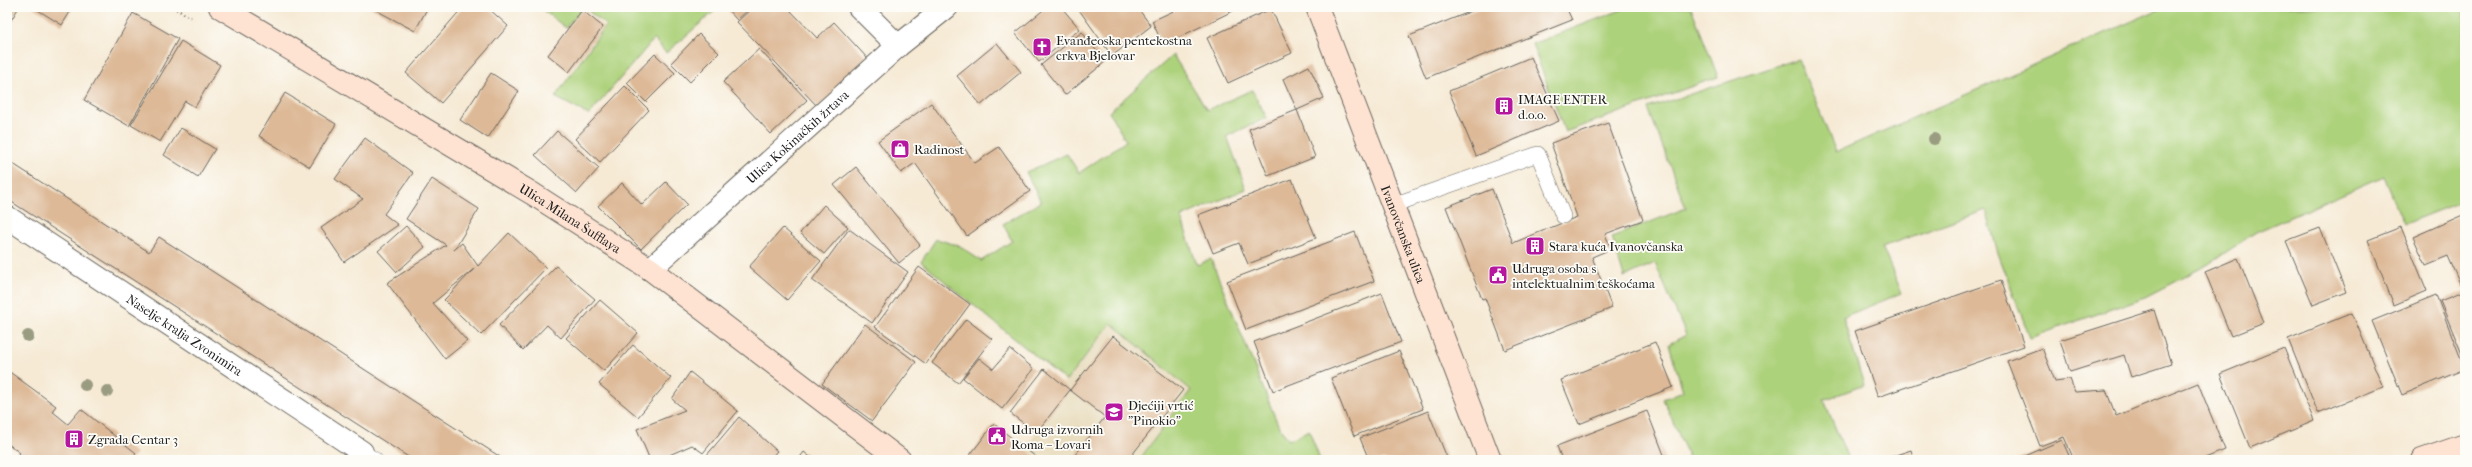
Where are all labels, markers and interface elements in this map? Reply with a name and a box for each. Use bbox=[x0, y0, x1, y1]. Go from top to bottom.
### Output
place label: Evanđeoska pentekostna crkva Bjelovar bbox=[1056, 33, 1193, 63]
church icon: Evanđeoska pentekostna crkva Bjelovar bbox=[1031, 36, 1053, 58]
street label: Ulica Kokinačkih žrtava bbox=[743, 86, 853, 187]
place label: IMAGE ENTER d.o.o. bbox=[1518, 92, 1608, 122]
building icon: IMAGE ENTER d.o.o. bbox=[1493, 95, 1515, 117]
shop icon: Radinost bbox=[889, 138, 911, 160]
place label: Radinost bbox=[914, 142, 964, 157]
street label: Ulica Milana Šufflaya bbox=[517, 181, 624, 257]
street label: Ivanovčanska ulica bbox=[1378, 183, 1429, 286]
building icon: Stara kuća Ivanovčanska bbox=[1524, 235, 1546, 257]
place label: Stara kuća Ivanovčanska bbox=[1549, 239, 1684, 254]
place label: Udruga osoba s intelektualnim teškoćama bbox=[1512, 261, 1656, 291]
public building icon: Udruga osoba s intelektualnim teškoćama bbox=[1487, 264, 1509, 286]
street label: Naselje kralja Zvonimira bbox=[124, 291, 246, 379]
place label: Djećiji vrtić "Pinokio" bbox=[1128, 398, 1194, 428]
school or university icon: Djećiji vrtić "Pinokio" bbox=[1103, 401, 1125, 423]
place label: Udruga izvornih Roma – Lovari bbox=[1011, 422, 1104, 452]
public building icon: Udruga izvornih Roma – Lovari bbox=[986, 425, 1008, 447]
building icon: Zgrada Centar 3 bbox=[63, 428, 85, 450]
place label: Zgrada Centar 3 bbox=[88, 432, 178, 447]

